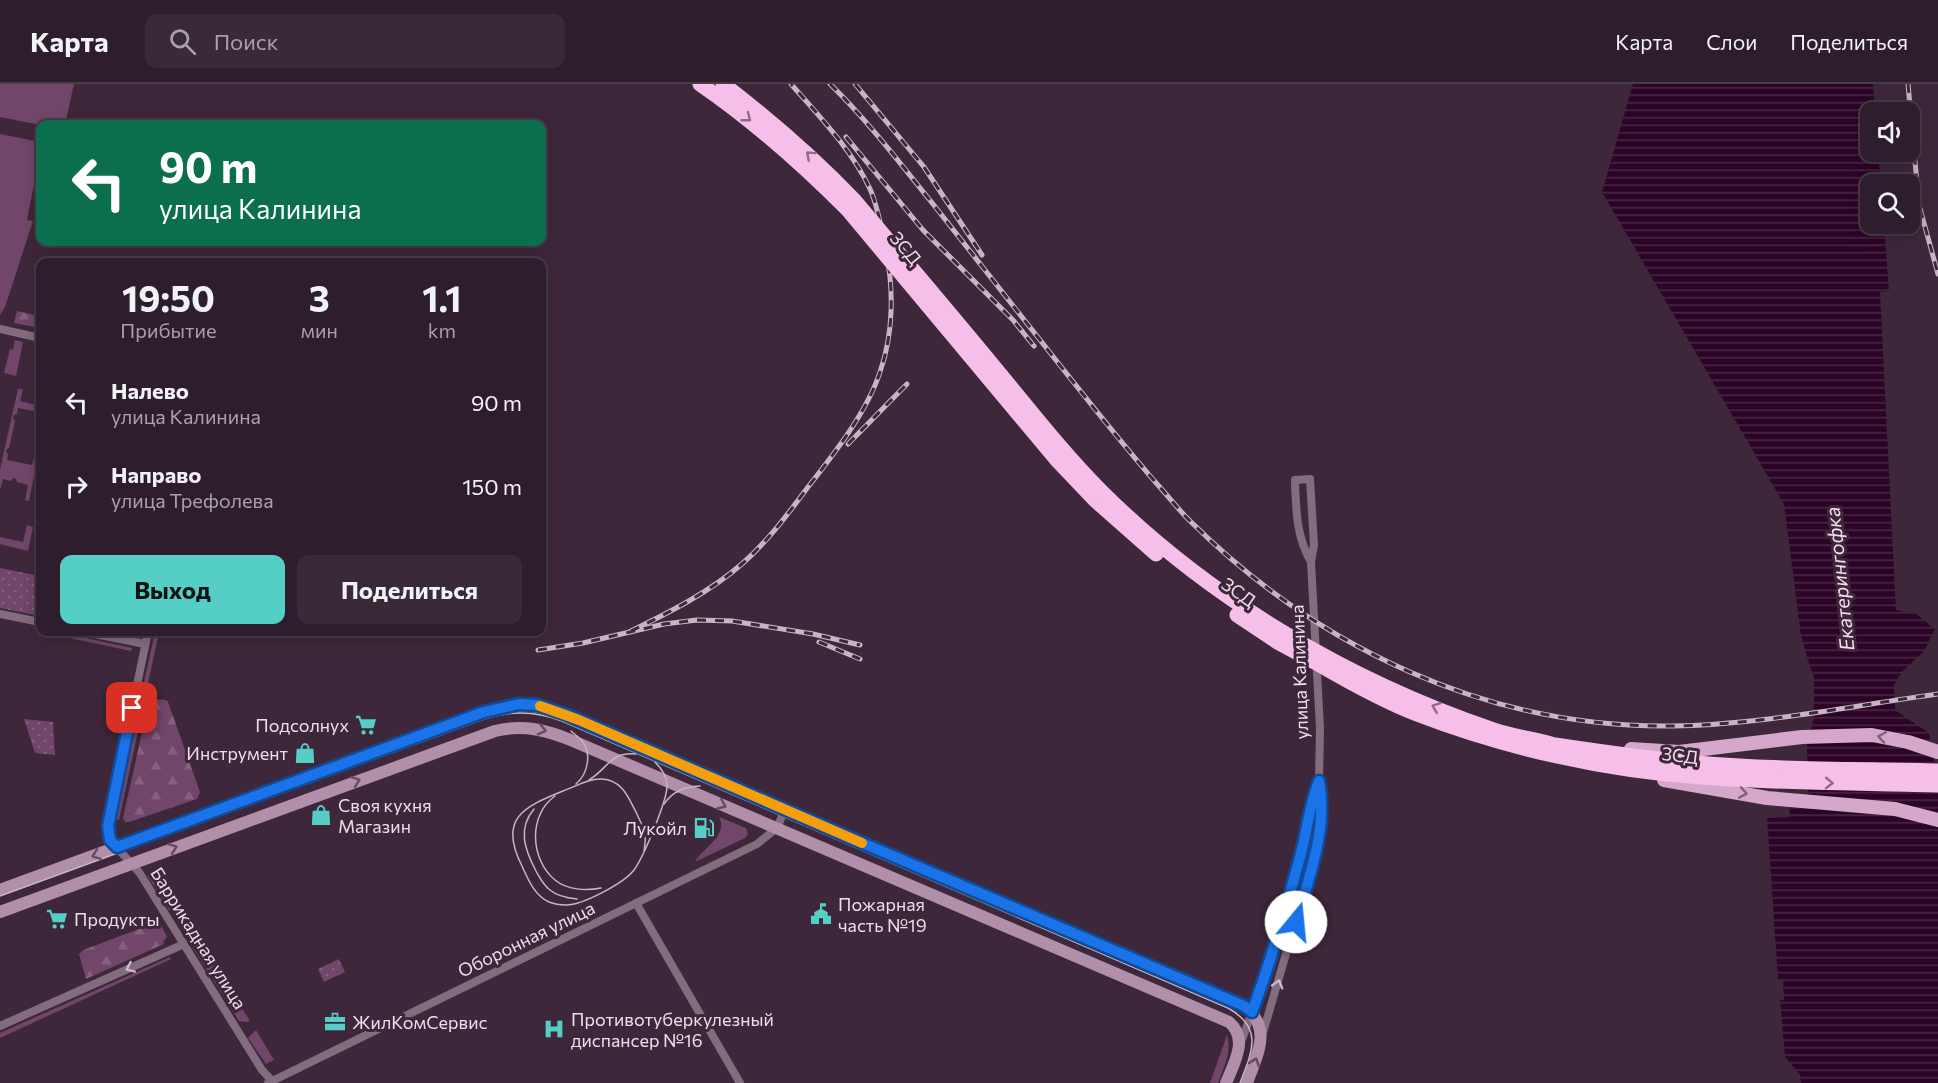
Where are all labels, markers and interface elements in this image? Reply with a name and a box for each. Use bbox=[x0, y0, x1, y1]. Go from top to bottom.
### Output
search box bbox=[145, 14, 565, 68]
text: Карта bbox=[30, 24, 109, 58]
icon: search bbox=[166, 25, 199, 58]
text: Поиск bbox=[214, 28, 278, 55]
text: Карта bbox=[1615, 29, 1673, 54]
text: Слои bbox=[1706, 29, 1757, 54]
text: Поделиться bbox=[1790, 29, 1908, 54]
map controls bbox=[1860, 102, 1920, 234]
button: sound bbox=[1860, 102, 1920, 162]
one-way arrow bbox=[741, 111, 752, 122]
text: 90 m bbox=[159, 140, 258, 192]
icon: left bbox=[60, 144, 138, 222]
one-way arrow bbox=[806, 151, 816, 162]
button: search bbox=[1860, 174, 1920, 234]
text: улица Калинина bbox=[159, 192, 361, 225]
street label: ЗСД bbox=[886, 227, 926, 269]
text: 19:50 bbox=[122, 275, 215, 319]
text: 3 bbox=[309, 275, 330, 319]
text: 1.1 bbox=[422, 275, 462, 319]
text: Прибытие bbox=[120, 318, 216, 342]
text: мин bbox=[301, 318, 338, 342]
text: km bbox=[428, 318, 456, 342]
text: Налево bbox=[111, 377, 189, 404]
icon: left bbox=[60, 386, 93, 419]
text: 90 m bbox=[471, 389, 522, 416]
text: улица Калинина bbox=[111, 404, 261, 428]
text: Направо bbox=[111, 461, 201, 488]
icon: right bbox=[60, 470, 93, 503]
text: 150 m bbox=[462, 473, 522, 500]
text: улица Трефолева bbox=[111, 488, 274, 512]
water label: Екатерингофка bbox=[1820, 506, 1858, 652]
button: Выход bbox=[60, 555, 285, 624]
button: Поделиться bbox=[297, 555, 522, 624]
street label: ЗСД bbox=[1218, 572, 1260, 612]
street label: улица Калинина bbox=[1286, 604, 1312, 740]
pin bbox=[106, 682, 157, 733]
icon: arrive bbox=[115, 691, 148, 724]
one-way arrow bbox=[1431, 702, 1442, 714]
supermarket icon: Подсолнух bbox=[354, 713, 378, 737]
place label: Подсолнух bbox=[255, 714, 349, 736]
one-way arrow bbox=[536, 723, 546, 736]
one-way arrow bbox=[1877, 731, 1887, 744]
shop icon: Инструмент bbox=[293, 741, 317, 765]
place label: Инструмент bbox=[186, 742, 289, 764]
street label: ЗСД bbox=[1660, 742, 1700, 768]
one-way arrow bbox=[350, 776, 361, 789]
one-way arrow bbox=[1825, 777, 1834, 789]
one-way arrow bbox=[1737, 786, 1747, 799]
place label: Своя кухня Магазин bbox=[338, 794, 432, 837]
one-way arrow bbox=[715, 798, 726, 810]
shop icon: Своя кухня Магазин bbox=[309, 803, 333, 827]
fuel station icon: Лукойл bbox=[692, 816, 716, 840]
place label: Лукойл bbox=[623, 817, 687, 839]
one-way arrow bbox=[167, 843, 178, 856]
one-way arrow bbox=[91, 847, 102, 860]
street label: Баррикадная улица bbox=[146, 863, 252, 1013]
position arrow bbox=[1264, 890, 1328, 954]
place label: Пожарная часть №19 bbox=[838, 893, 927, 936]
street label: Оборонная улица bbox=[454, 896, 598, 982]
public building icon: Пожарная часть №19 bbox=[809, 902, 833, 926]
supermarket icon: Продукты bbox=[45, 907, 69, 931]
place label: Продукты bbox=[74, 908, 159, 930]
one-way arrow bbox=[125, 961, 136, 973]
one-way arrow bbox=[1271, 979, 1283, 990]
place label: Противотуберкулезный диспансер №16 bbox=[571, 1008, 774, 1051]
office icon: ЖилКомСервис bbox=[323, 1010, 347, 1034]
place label: ЖилКомСервис bbox=[352, 1011, 487, 1033]
hospital icon: Противотуберкулезный диспансер №16 bbox=[542, 1017, 566, 1041]
one-way arrow bbox=[1247, 1057, 1260, 1068]

